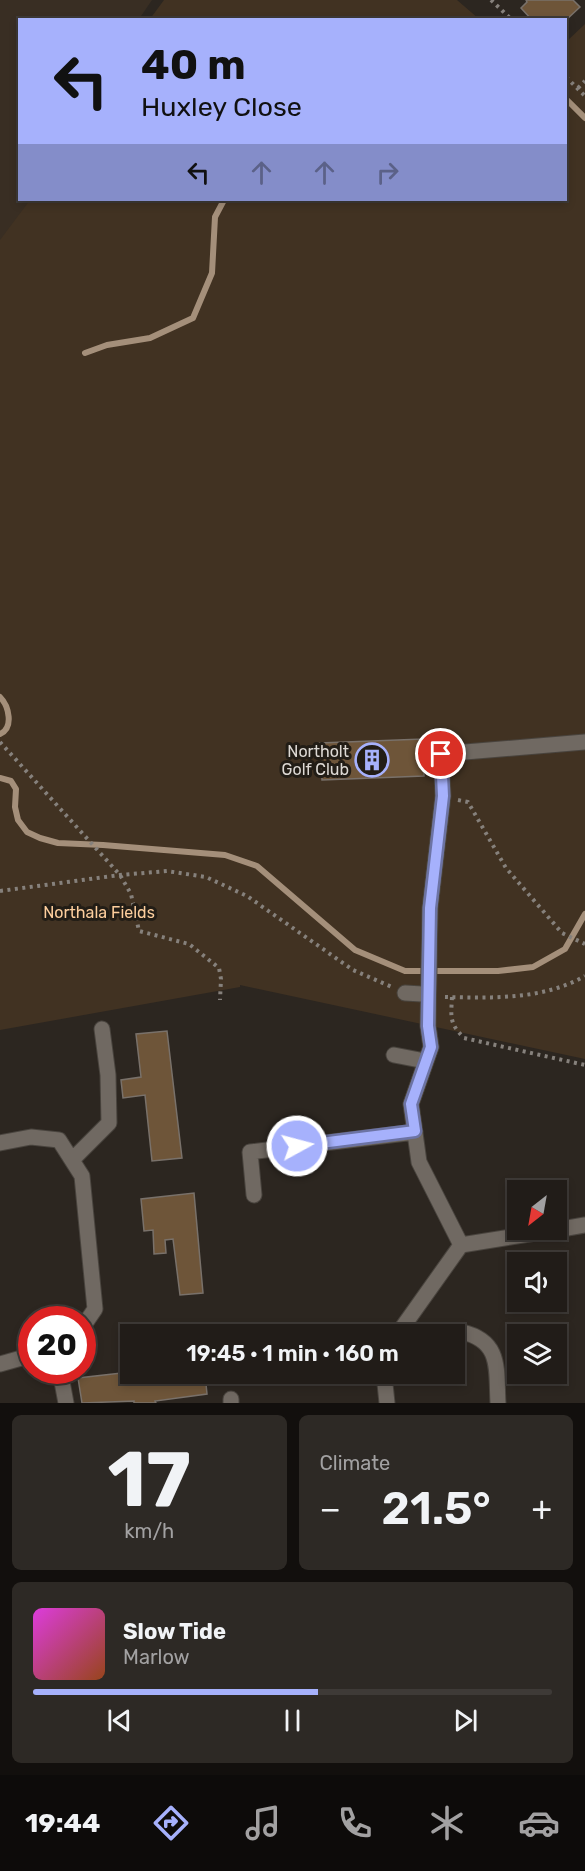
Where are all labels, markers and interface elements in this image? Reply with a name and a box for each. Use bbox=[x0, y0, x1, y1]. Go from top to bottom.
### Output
text: 40 m bbox=[141, 40, 246, 90]
icon: left bbox=[42, 42, 120, 120]
text: Huxley Close bbox=[141, 91, 302, 123]
icon: left bbox=[182, 156, 215, 189]
icon: ahead bbox=[245, 156, 278, 189]
icon: ahead bbox=[308, 156, 341, 189]
icon: right bbox=[371, 156, 404, 189]
pin bbox=[415, 728, 466, 779]
icon: arrive bbox=[424, 737, 457, 770]
place label: Northolt Golf Club bbox=[282, 742, 349, 779]
building icon: Northolt Golf Club bbox=[354, 742, 390, 778]
park label: Northala Fields bbox=[43, 903, 155, 922]
position arrow bbox=[265, 1114, 329, 1178]
north arrow bbox=[507, 1180, 567, 1240]
map controls bbox=[507, 1180, 567, 1384]
button: sound bbox=[507, 1252, 567, 1312]
speed limit sign: 20 bbox=[18, 1306, 96, 1384]
button: layers bbox=[507, 1324, 567, 1384]
text: 19:45 · 1 min · 160 m bbox=[186, 1340, 399, 1367]
text: 17 bbox=[108, 1433, 191, 1526]
text: Climate bbox=[320, 1451, 390, 1475]
text: 21.5° bbox=[382, 1482, 491, 1535]
text: − bbox=[320, 1489, 341, 1528]
text: + bbox=[531, 1489, 552, 1528]
text: km/h bbox=[124, 1519, 174, 1543]
text: Slow Tide bbox=[123, 1618, 226, 1645]
text: Marlow bbox=[123, 1645, 190, 1669]
icon: previous bbox=[103, 1704, 136, 1737]
icon: pause bbox=[276, 1704, 309, 1737]
icon: next bbox=[449, 1704, 482, 1737]
icon: directions bbox=[150, 1802, 192, 1844]
icon: music bbox=[242, 1802, 284, 1844]
icon: phone bbox=[334, 1802, 376, 1844]
icon: climate bbox=[426, 1802, 468, 1844]
icon: car bbox=[518, 1802, 560, 1844]
text: 19:44 bbox=[25, 1807, 100, 1839]

